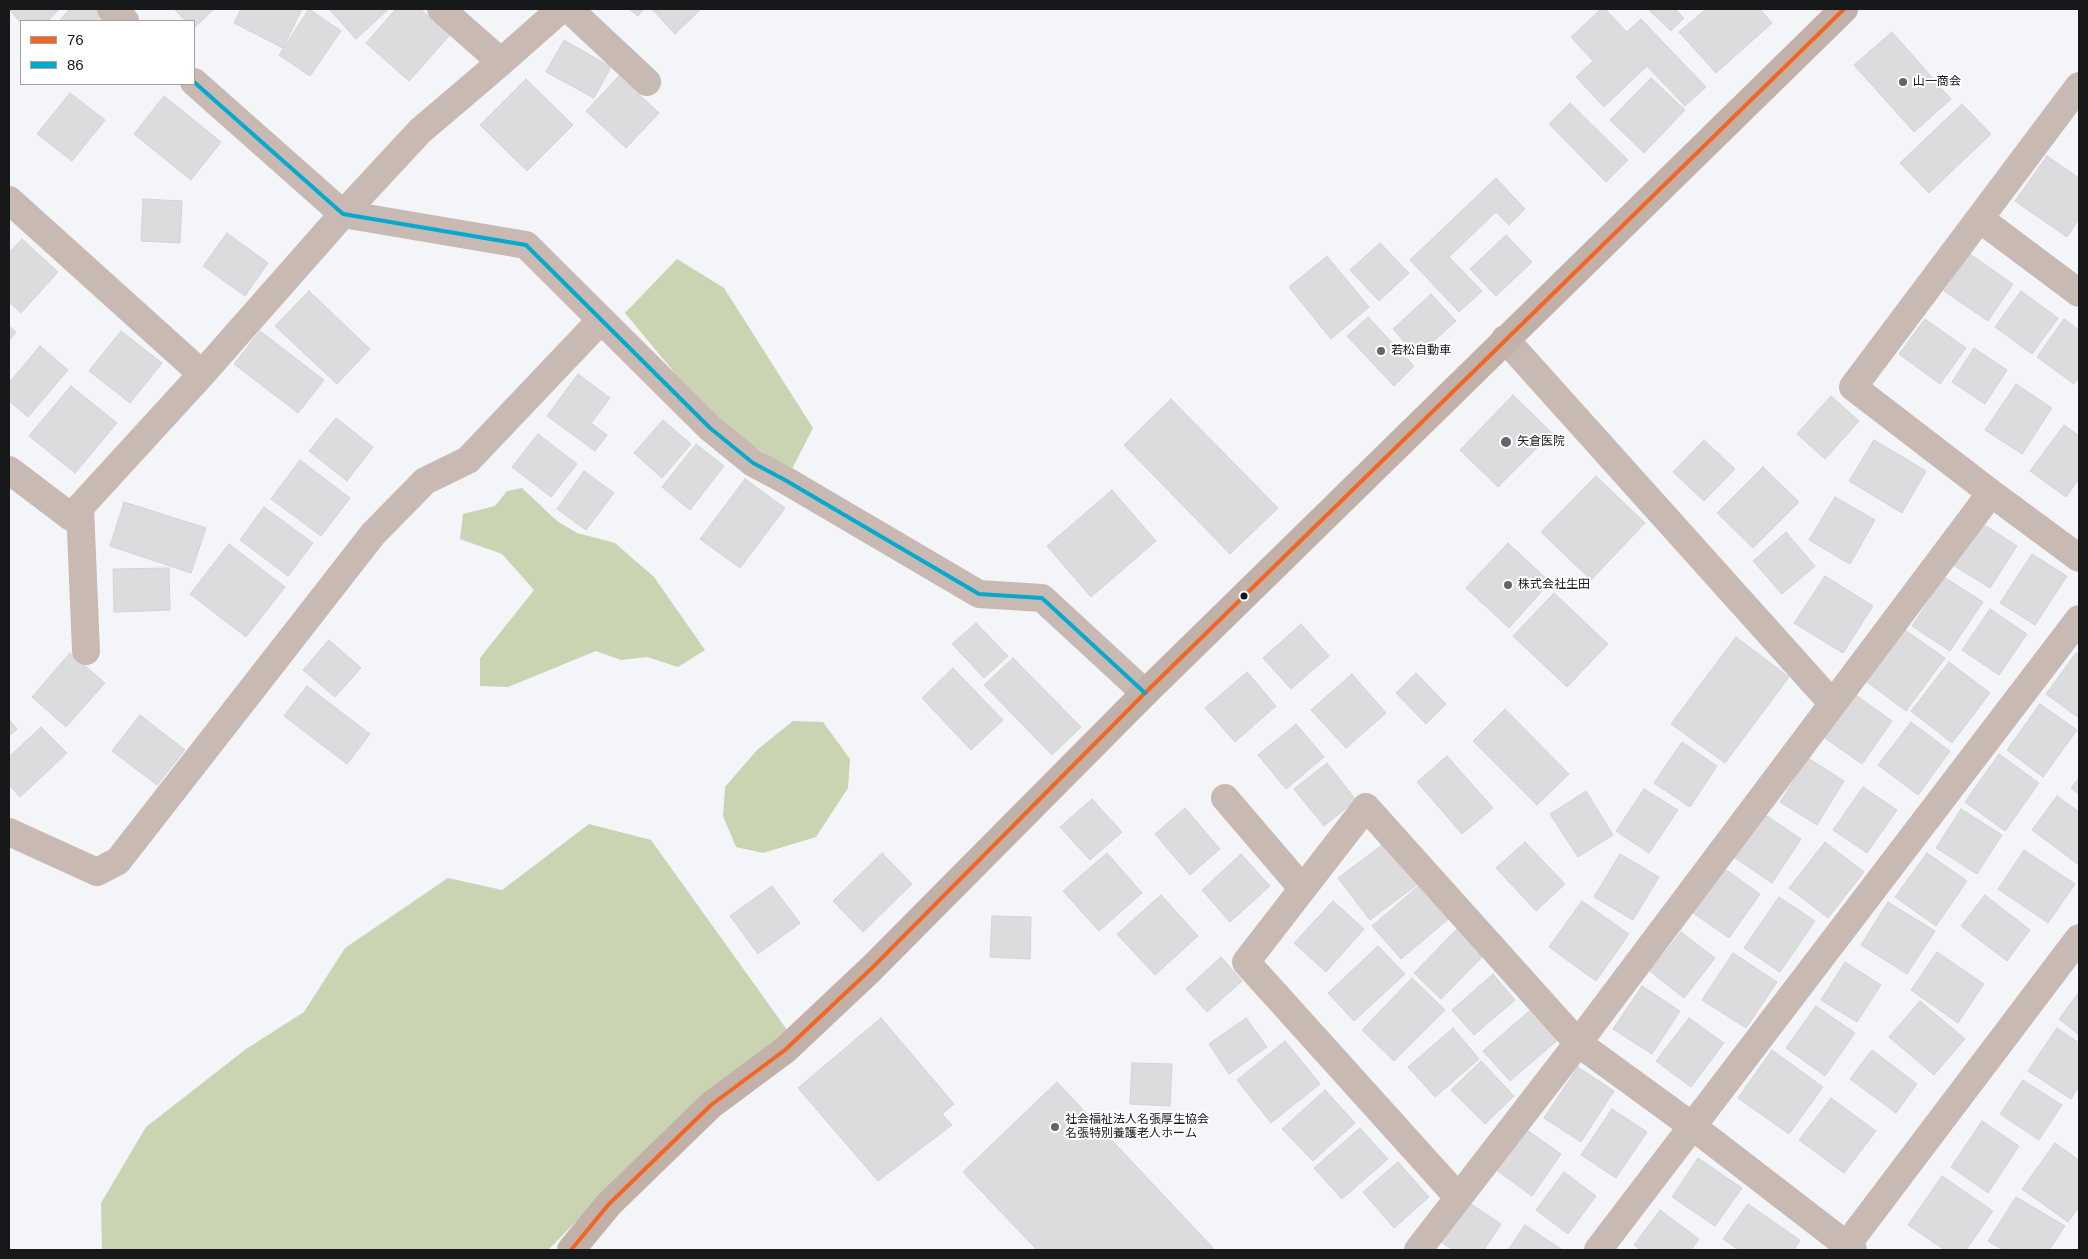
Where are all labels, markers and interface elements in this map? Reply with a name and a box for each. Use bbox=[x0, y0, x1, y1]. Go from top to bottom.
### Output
legend bbox=[20, 20, 195, 85]
text: 76 bbox=[67, 31, 84, 48]
text: 86 bbox=[67, 56, 84, 73]
place label: 山一商会 bbox=[1913, 75, 1961, 89]
marker: 山一商会 bbox=[1897, 76, 1909, 88]
place label: 若松自動車 bbox=[1391, 344, 1451, 358]
marker: 若松自動車 bbox=[1375, 345, 1387, 357]
marker: 矢倉医院 bbox=[1499, 435, 1513, 449]
place label: 矢倉医院 bbox=[1517, 435, 1565, 449]
place label: 株式会社生田 bbox=[1518, 578, 1590, 592]
marker: 株式会社生田 bbox=[1502, 579, 1514, 591]
unlabelled marker bbox=[1239, 591, 1249, 601]
place label: 社会福祉法人名張厚生協会 名張特別養護老人ホーム bbox=[1065, 1113, 1209, 1141]
marker: 社会福祉法人名張厚生協会 名張特別養護老人ホーム bbox=[1049, 1121, 1061, 1133]

